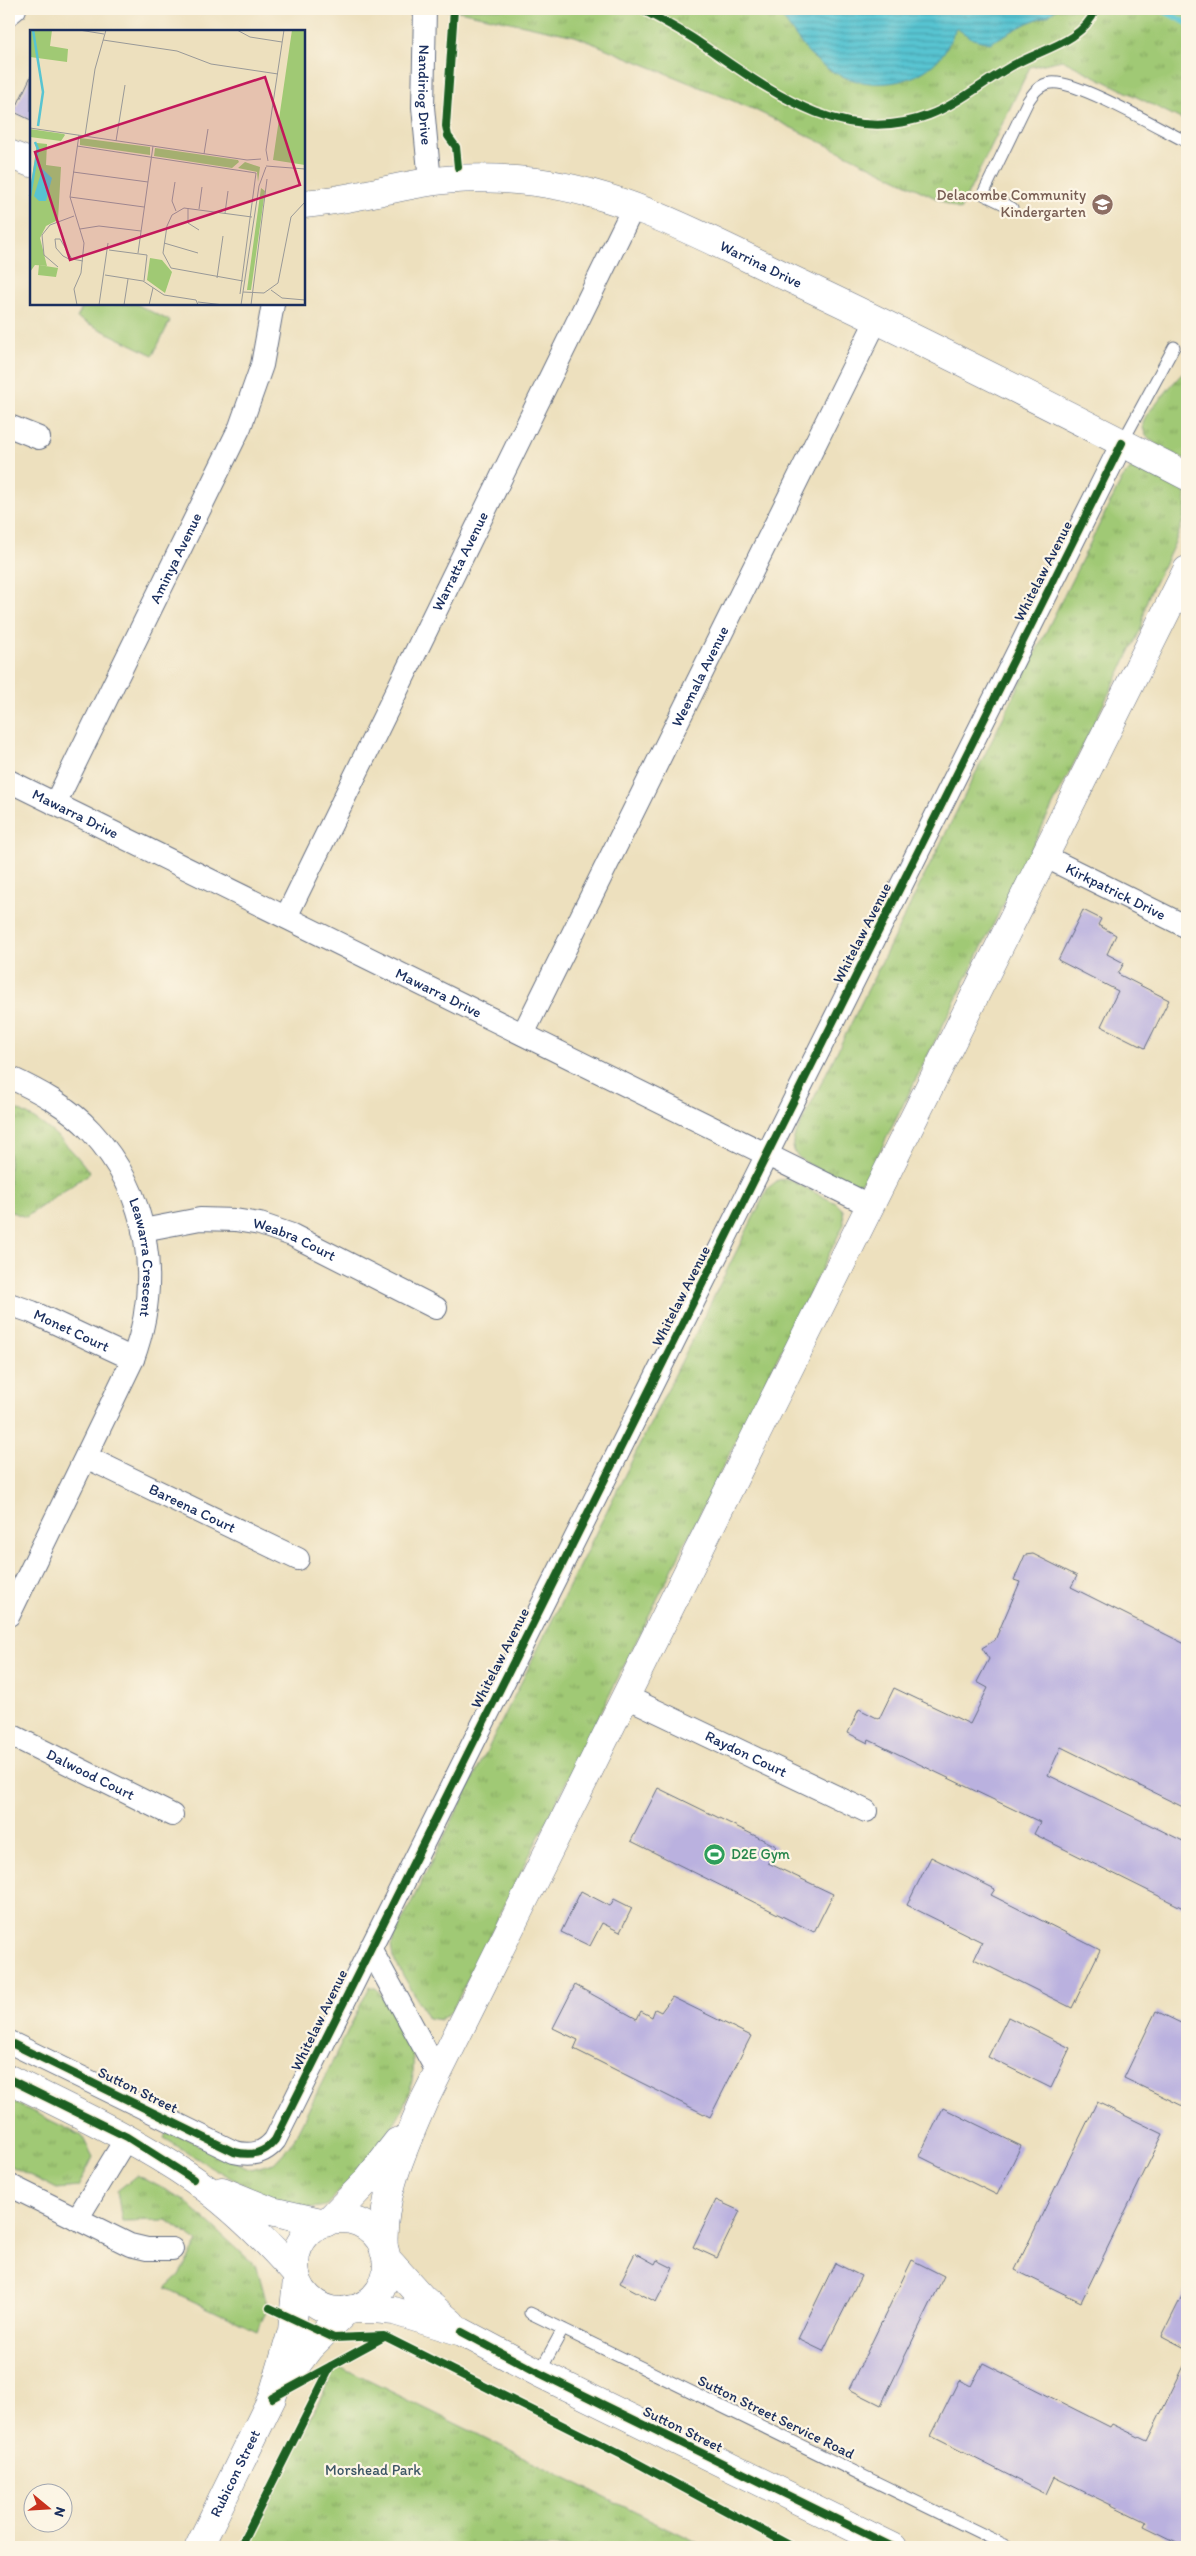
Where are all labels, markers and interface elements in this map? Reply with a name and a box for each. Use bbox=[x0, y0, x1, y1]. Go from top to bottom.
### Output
inset map bbox=[30, 30, 305, 305]
street label: Nandiriog Drive bbox=[414, 45, 436, 146]
place label: Delacombe Community Kindergarten bbox=[937, 186, 1087, 221]
school or university icon: Delacombe Community Kindergarten bbox=[1090, 192, 1114, 216]
street label: Warrina Drive bbox=[717, 237, 805, 292]
street label: Warratta Avenue bbox=[428, 509, 492, 614]
street label: Aminya Avenue bbox=[146, 510, 206, 606]
street label: Whitelaw Avenue bbox=[1010, 518, 1076, 624]
street label: Weemala Avenue bbox=[668, 623, 733, 730]
street label: Mawarra Drive bbox=[29, 785, 121, 843]
street label: Kirkpatrick Drive bbox=[1063, 859, 1169, 924]
street label: Whitelaw Avenue bbox=[829, 880, 895, 986]
street label: Mawarra Drive bbox=[393, 964, 485, 1022]
street label: Leawarra Crescent bbox=[125, 1195, 157, 1319]
street label: Weabra Court bbox=[252, 1214, 339, 1265]
street label: Whitelaw Avenue bbox=[648, 1243, 714, 1349]
street label: Monet Court bbox=[31, 1305, 113, 1356]
street label: Bareena Court bbox=[146, 1480, 239, 1537]
street label: Whitelaw Avenue bbox=[467, 1605, 533, 1711]
street label: Raydon Court bbox=[702, 1727, 790, 1781]
street label: Dalwood Court bbox=[43, 1745, 138, 1804]
sports icon: D2E Gym bbox=[703, 1842, 727, 1866]
place label: D2E Gym bbox=[731, 1845, 790, 1863]
street label: Whitelaw Avenue bbox=[287, 1966, 351, 2074]
street label: Sutton Street bbox=[95, 2063, 181, 2117]
street label: Sutton Street Service Road bbox=[695, 2371, 857, 2463]
street label: Sutton Street bbox=[640, 2402, 726, 2456]
street label: Rubicon Street bbox=[206, 2426, 264, 2520]
park label: Morshead Park bbox=[325, 2461, 421, 2479]
north arrow bbox=[22, 2484, 72, 2534]
text: N bbox=[50, 2505, 69, 2519]

